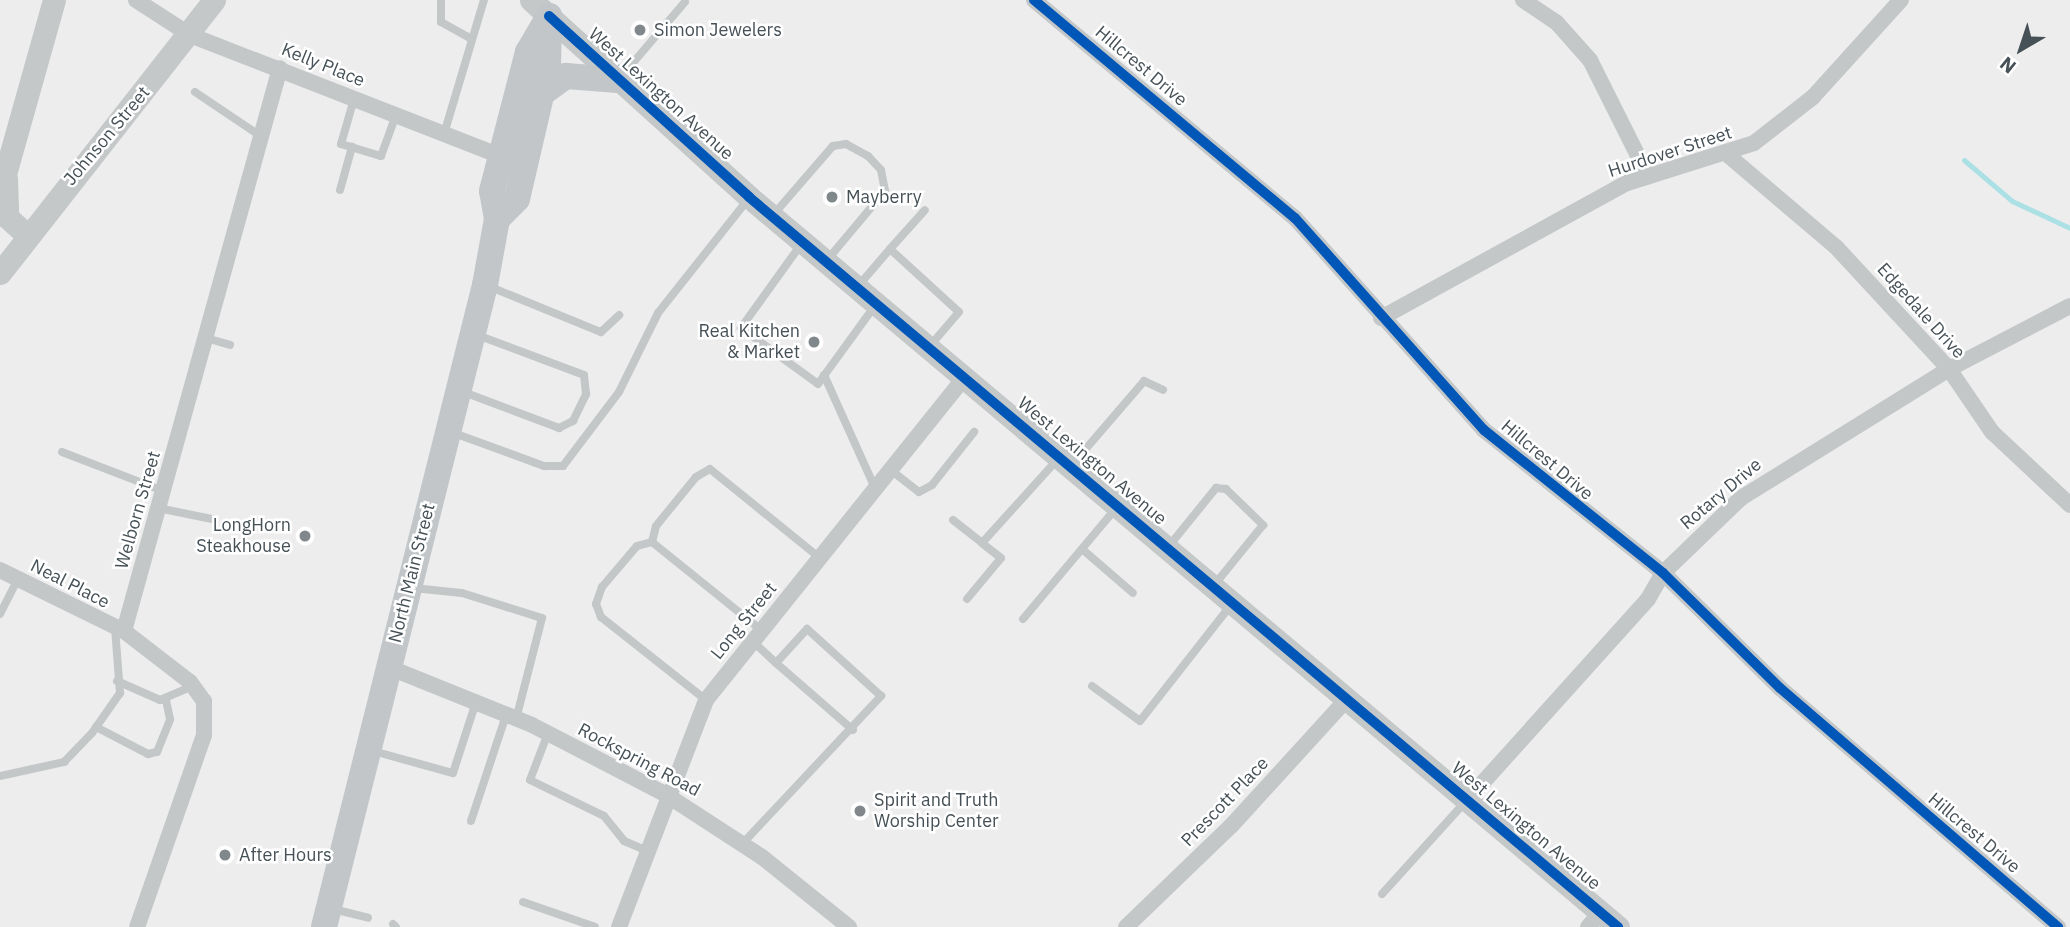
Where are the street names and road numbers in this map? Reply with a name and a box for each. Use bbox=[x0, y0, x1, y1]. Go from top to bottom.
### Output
street label: Hillcrest Drive bbox=[1091, 21, 1191, 111]
street label: West Lexington Avenue bbox=[584, 23, 738, 165]
street label: Kelly Place bbox=[278, 39, 368, 91]
street label: Johnson Street bbox=[59, 82, 155, 190]
street label: Hurdover Street bbox=[1605, 122, 1735, 182]
street label: Edgedale Drive bbox=[1873, 259, 1969, 363]
street label: West Lexington Avenue bbox=[1013, 392, 1171, 530]
street label: Hillcrest Drive bbox=[1497, 415, 1597, 505]
street label: Welborn Street bbox=[111, 449, 165, 571]
street label: Rotary Drive bbox=[1676, 454, 1766, 534]
street label: North Main Street bbox=[384, 501, 440, 645]
street label: Neal Place bbox=[27, 555, 113, 613]
street label: Long Street bbox=[707, 578, 781, 664]
street label: Rockspring Road bbox=[574, 719, 704, 801]
street label: Prescott Place bbox=[1177, 753, 1273, 851]
street label: West Lexington Avenue bbox=[1447, 757, 1605, 895]
street label: Hillcrest Drive bbox=[1924, 788, 2024, 878]

